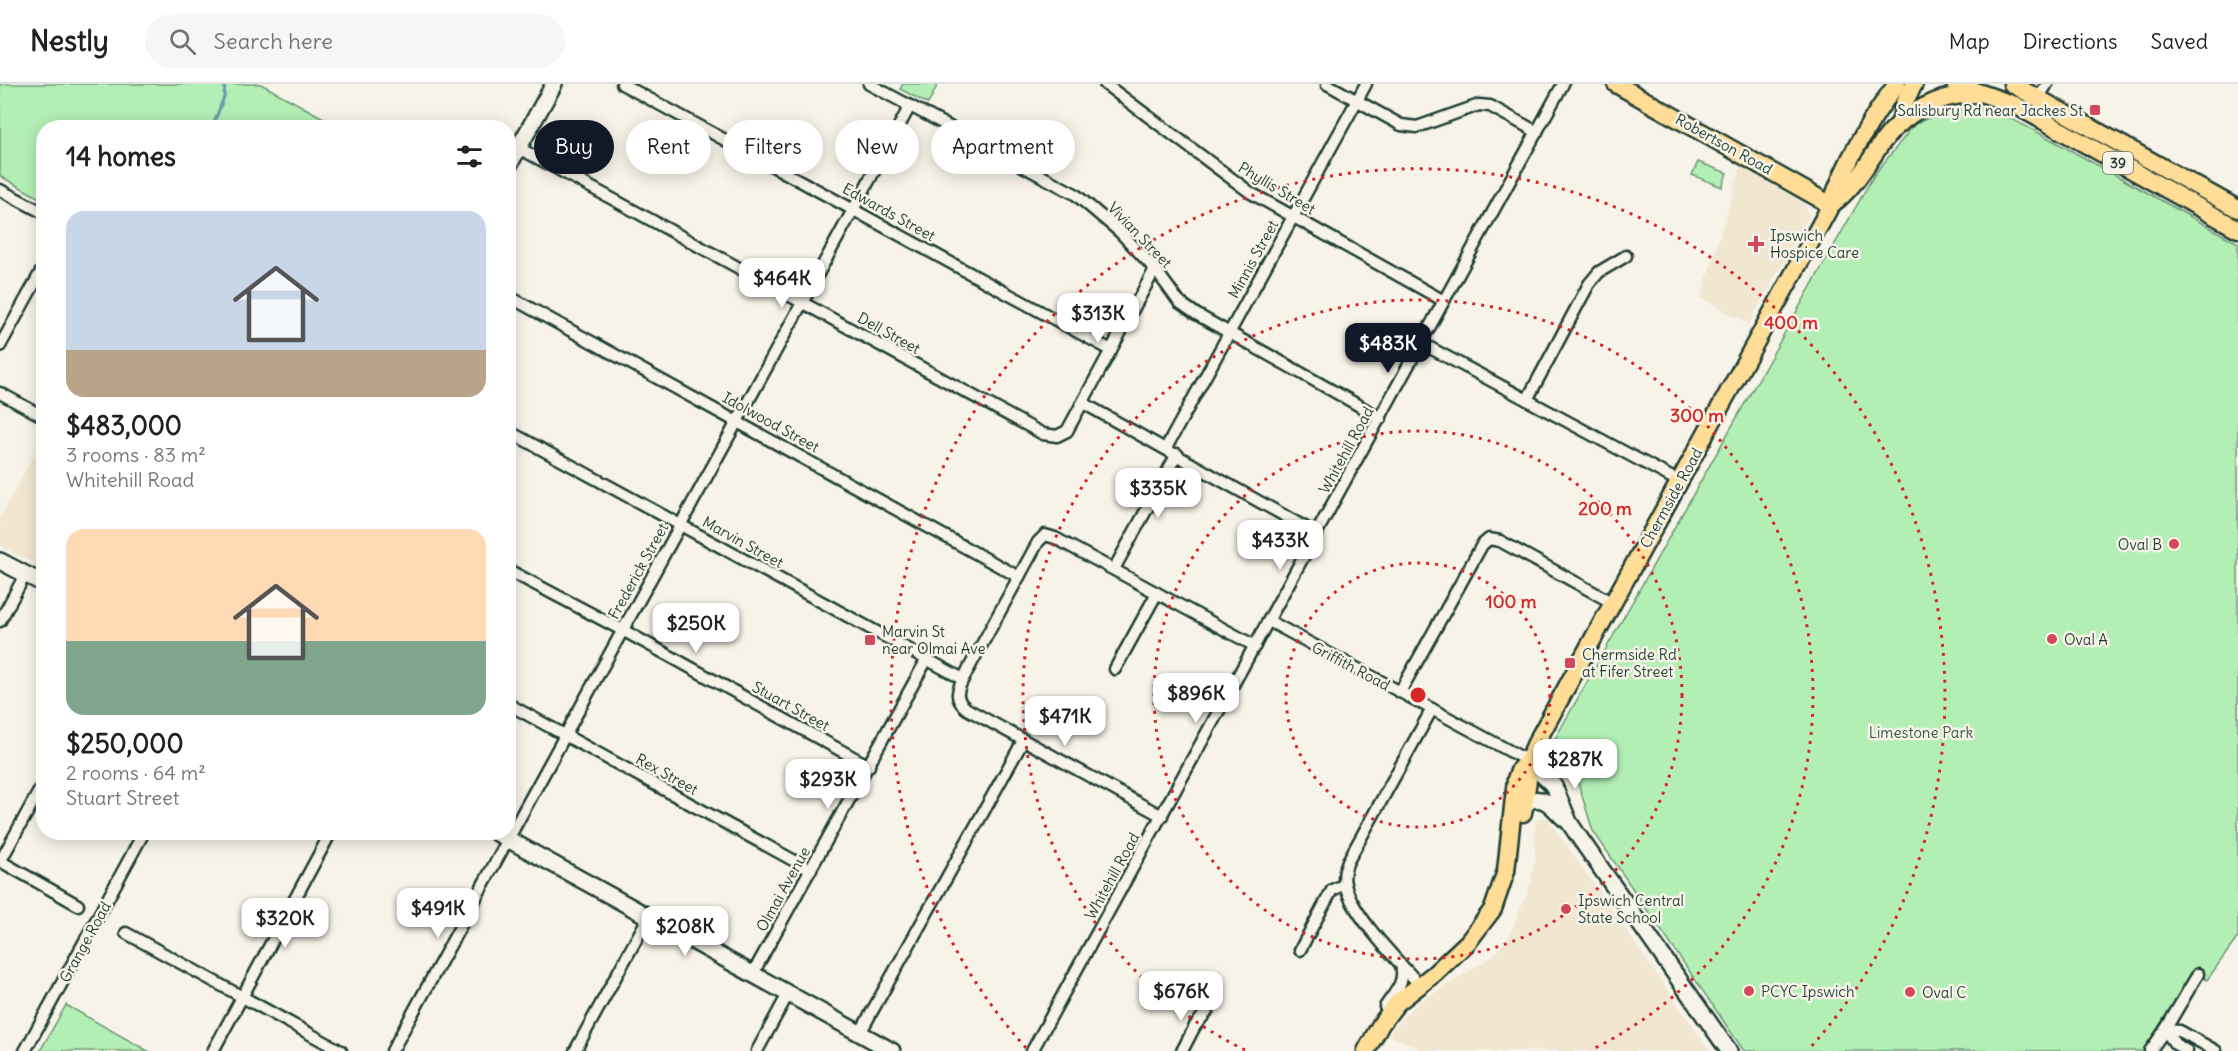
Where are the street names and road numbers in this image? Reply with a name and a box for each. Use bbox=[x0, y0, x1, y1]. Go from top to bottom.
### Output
street label: Robertson Road bbox=[1672, 109, 1776, 179]
road number: 39 bbox=[2103, 152, 2133, 174]
street label: Phyllis Street bbox=[1235, 158, 1319, 218]
street label: Edwards Street bbox=[839, 179, 939, 245]
street label: Vivian Street bbox=[1104, 198, 1176, 272]
street label: Minnis Street bbox=[1224, 217, 1282, 301]
street label: Dell Street bbox=[854, 308, 924, 358]
street label: Idolwood Street bbox=[719, 388, 823, 456]
street label: Whitehill Road bbox=[1314, 403, 1378, 497]
street label: Chermside Road bbox=[1636, 444, 1706, 551]
street label: Marvin Street bbox=[699, 512, 787, 572]
street label: Frederick Street bbox=[604, 520, 672, 622]
street label: Griffith Road bbox=[1309, 637, 1394, 695]
street label: Stuart Street bbox=[749, 677, 833, 735]
street label: Rex Street bbox=[633, 749, 701, 799]
street label: Whitehill Road bbox=[1080, 829, 1144, 923]
street label: Olmai Avenue bbox=[752, 843, 814, 935]
street label: Grange Road bbox=[55, 898, 115, 986]

